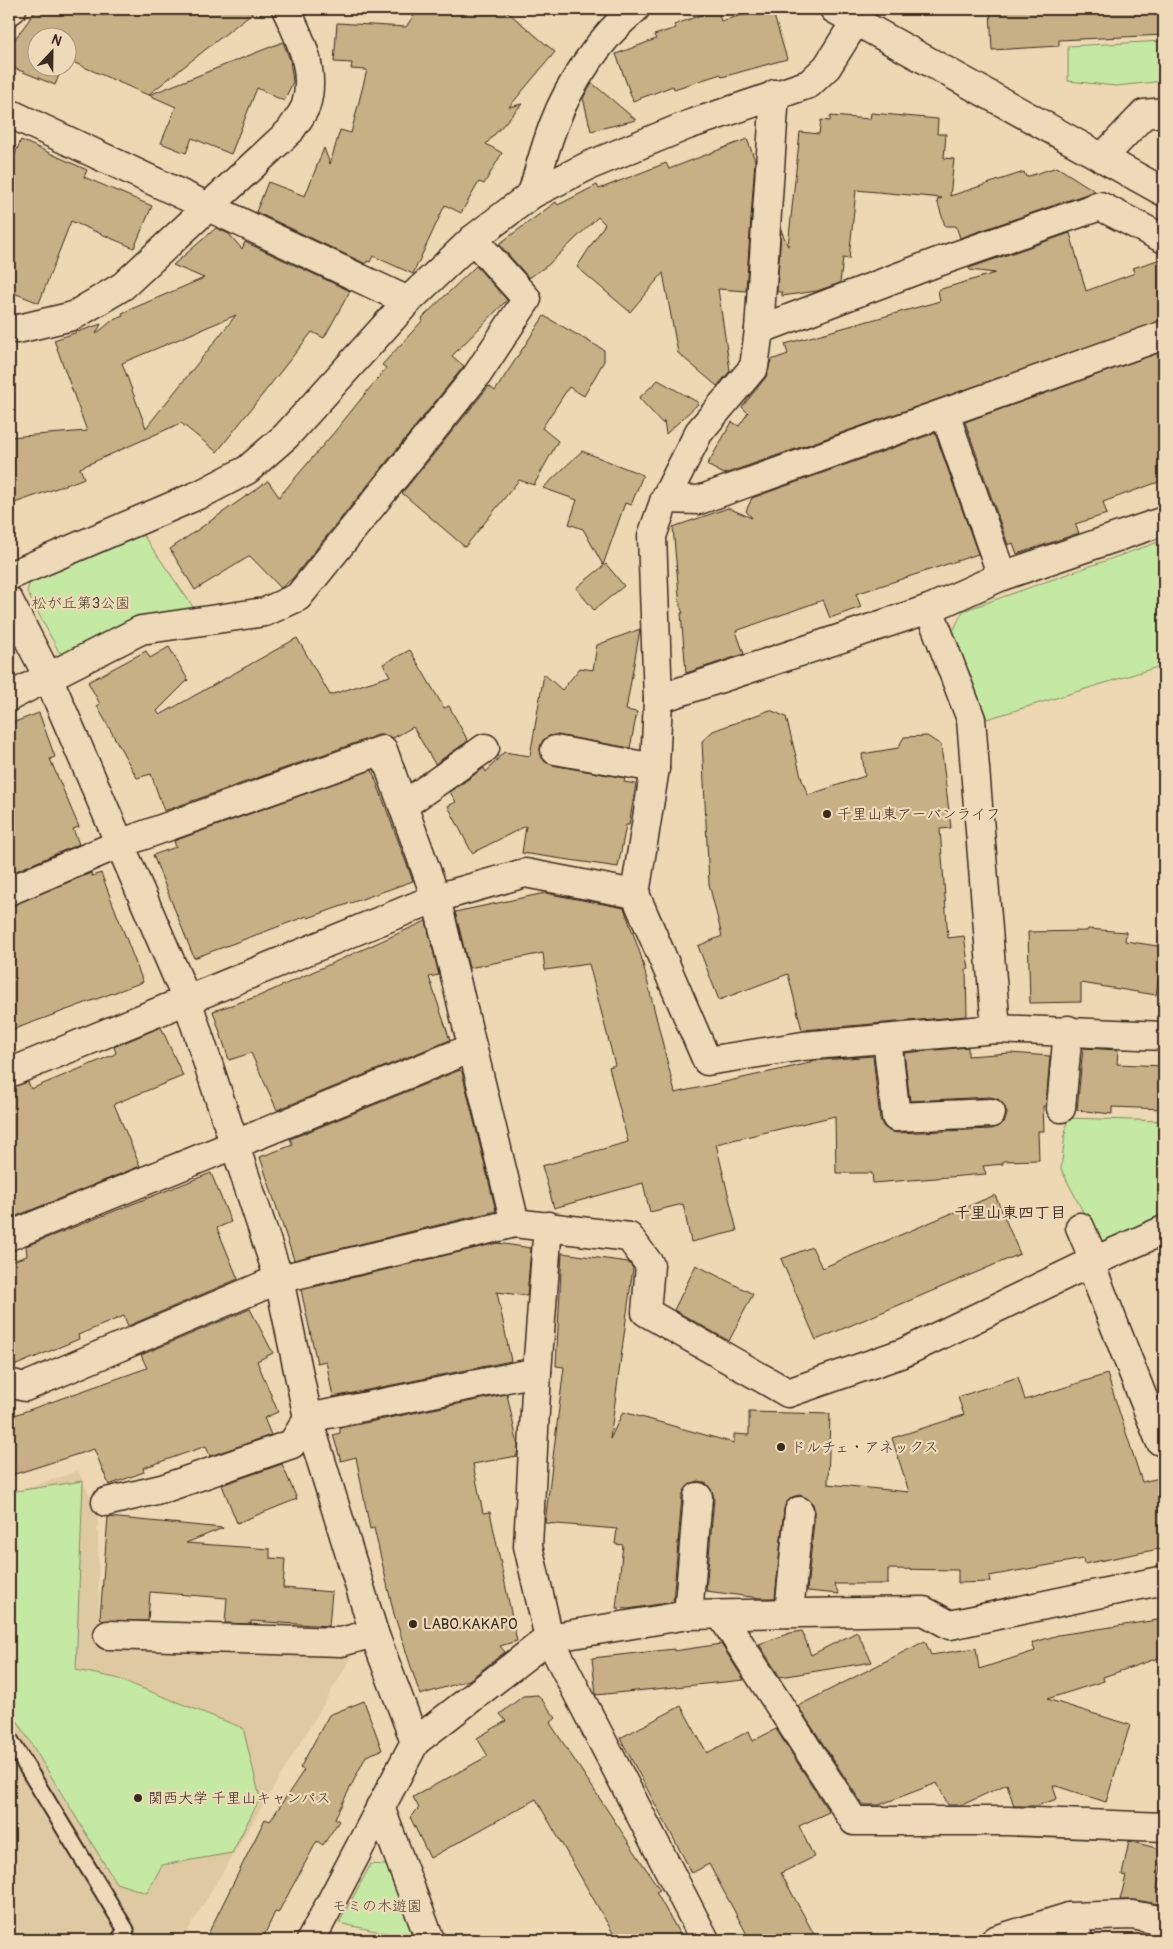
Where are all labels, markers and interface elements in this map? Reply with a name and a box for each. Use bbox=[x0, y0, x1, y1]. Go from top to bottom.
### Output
north arrow bbox=[28, 28, 78, 78]
text: N bbox=[49, 31, 64, 50]
park label: 松が丘第3公園 bbox=[32, 594, 130, 613]
place label: 千里山東アーバンライフ bbox=[837, 805, 1001, 824]
marker: 千里山東アーバンライフ bbox=[821, 808, 833, 820]
district label: 千里山東四丁目 bbox=[954, 1203, 1066, 1223]
place label: ドルチェ・アネックス bbox=[791, 1438, 939, 1457]
marker: ドルチェ・アネックス bbox=[775, 1441, 787, 1453]
place label: LABO.KAKAPO bbox=[423, 1615, 517, 1634]
marker: LABO.KAKAPO bbox=[407, 1618, 419, 1630]
place label: 関西大学 千里山キャンパス bbox=[148, 1789, 331, 1808]
marker: 関西大学 千里山キャンパス bbox=[132, 1792, 144, 1804]
park label: モミの木遊園 bbox=[332, 1897, 422, 1916]

